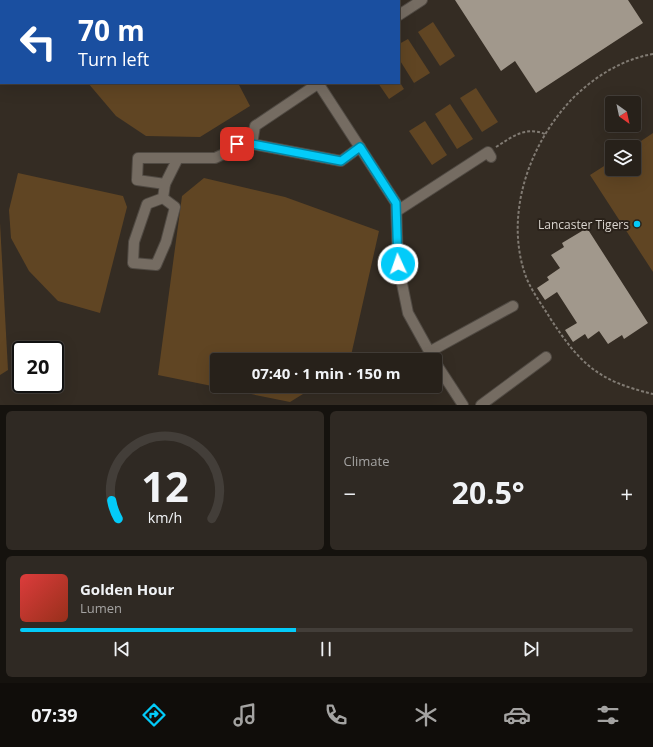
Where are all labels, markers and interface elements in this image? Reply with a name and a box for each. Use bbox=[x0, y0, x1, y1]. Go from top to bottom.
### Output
text: 70 m bbox=[78, 11, 145, 49]
icon: left bbox=[12, 16, 64, 68]
text: Turn left bbox=[78, 47, 149, 71]
north arrow bbox=[605, 96, 641, 132]
map controls bbox=[605, 96, 641, 176]
pin bbox=[220, 127, 254, 161]
icon: arrive bbox=[226, 133, 248, 155]
button: layers bbox=[605, 140, 641, 176]
place label: Lancaster Tigers bbox=[538, 216, 629, 233]
marker: Lancaster Tigers bbox=[632, 219, 642, 229]
position arrow bbox=[377, 243, 419, 285]
speed limit sign: 20 bbox=[12, 341, 64, 393]
text: 07:40 · 1 min · 150 m bbox=[252, 363, 400, 383]
text: Climate bbox=[344, 452, 389, 470]
text: 12 bbox=[141, 457, 189, 513]
text: 20.5° bbox=[452, 472, 525, 513]
text: − bbox=[344, 478, 356, 508]
text: + bbox=[620, 478, 633, 508]
text: km/h bbox=[147, 507, 182, 526]
text: Golden Hour bbox=[80, 579, 174, 599]
text: Lumen bbox=[80, 599, 122, 617]
icon: previous bbox=[111, 638, 133, 660]
icon: pause bbox=[315, 638, 337, 660]
icon: next bbox=[520, 638, 542, 660]
icon: directions bbox=[140, 701, 168, 729]
icon: music bbox=[231, 701, 259, 729]
icon: phone bbox=[322, 701, 350, 729]
icon: climate bbox=[412, 701, 440, 729]
icon: car bbox=[503, 701, 531, 729]
icon: filters bbox=[594, 701, 622, 729]
text: 07:39 bbox=[31, 703, 78, 727]

